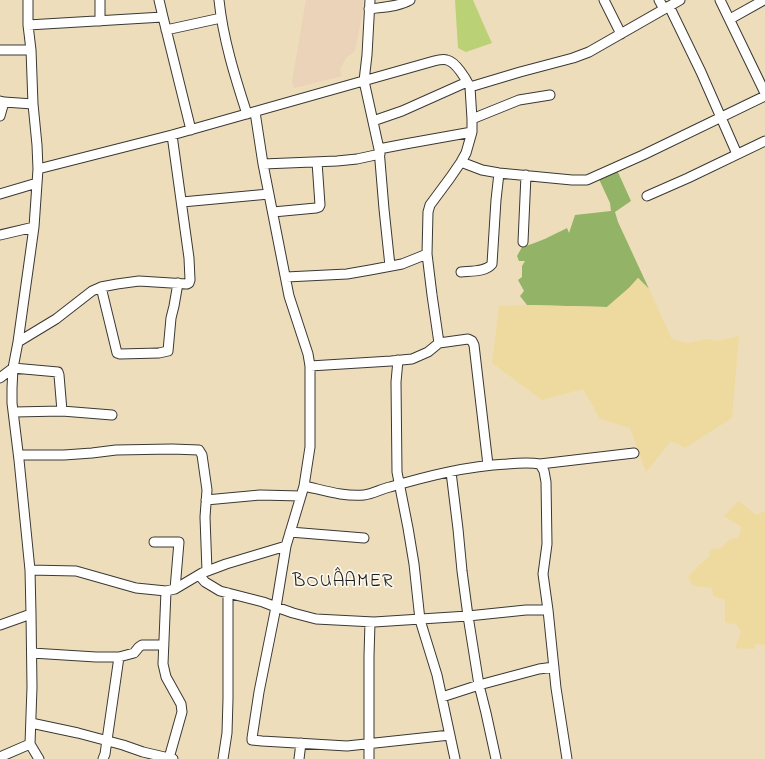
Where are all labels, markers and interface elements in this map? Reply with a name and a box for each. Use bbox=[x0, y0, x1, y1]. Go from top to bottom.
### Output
district label: BOUÂAMER bbox=[292, 572, 394, 594]

